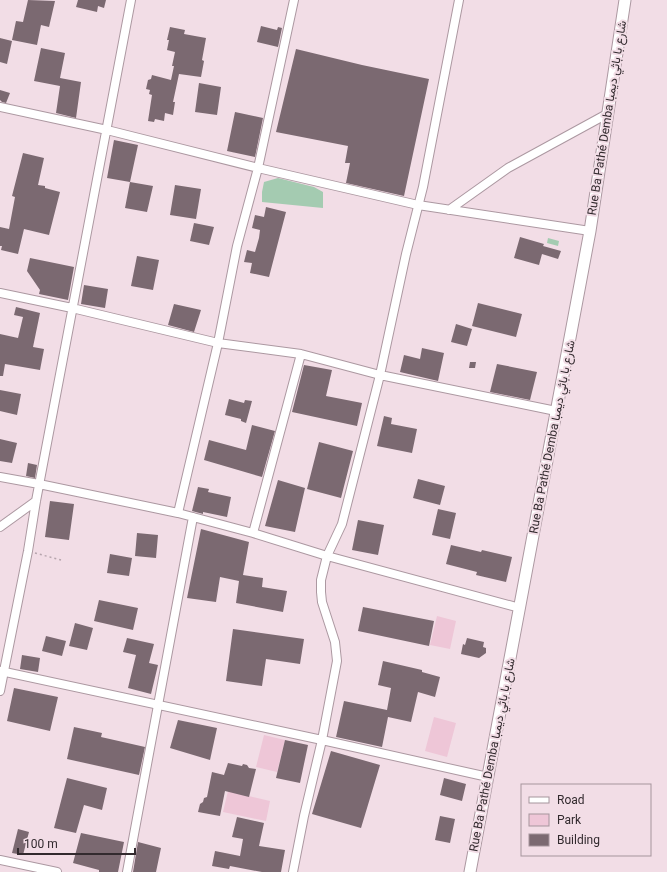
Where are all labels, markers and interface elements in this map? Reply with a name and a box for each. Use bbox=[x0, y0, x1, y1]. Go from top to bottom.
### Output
street label: Rue Ba Pathé Demba شارع با باثي ديمبا bbox=[585, 20, 632, 217]
street label: Rue Ba Pathé Demba شارع با باثي ديمبا bbox=[526, 339, 581, 536]
street label: Rue Ba Pathé Demba شارع با باثي ديمبا bbox=[466, 657, 521, 854]
legend bbox=[521, 784, 651, 856]
text: Road bbox=[557, 793, 585, 807]
text: Park bbox=[557, 813, 582, 827]
scale bar bbox=[18, 830, 135, 856]
text: Building bbox=[557, 833, 600, 847]
text: 100 m bbox=[24, 837, 58, 851]

